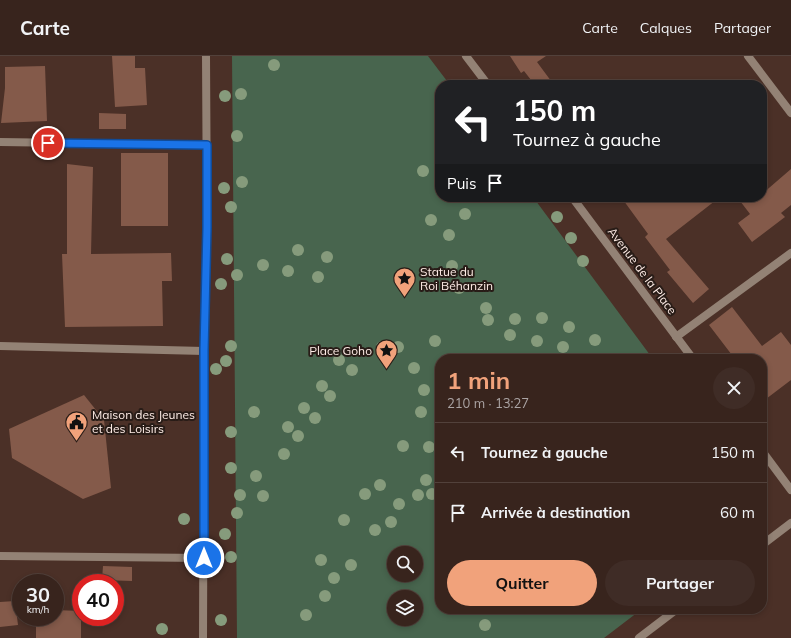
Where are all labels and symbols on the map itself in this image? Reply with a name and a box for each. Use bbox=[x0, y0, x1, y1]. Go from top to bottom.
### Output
pin bbox=[31, 126, 65, 160]
street label: Avenue de la Place bbox=[605, 224, 680, 317]
place label: Statue du Roi Béhanzin bbox=[420, 264, 493, 293]
place icon: Statue du Roi Béhanzin bbox=[392, 266, 418, 299]
place icon: Place Goho bbox=[374, 338, 400, 371]
place label: Place Goho bbox=[309, 343, 372, 358]
place label: Maison des Jeunes et des Loisirs bbox=[92, 407, 195, 436]
public building icon: Maison des Jeunes et des Loisirs bbox=[63, 409, 89, 442]
position arrow bbox=[183, 537, 225, 579]
speed limit sign: 40 bbox=[72, 574, 124, 626]

